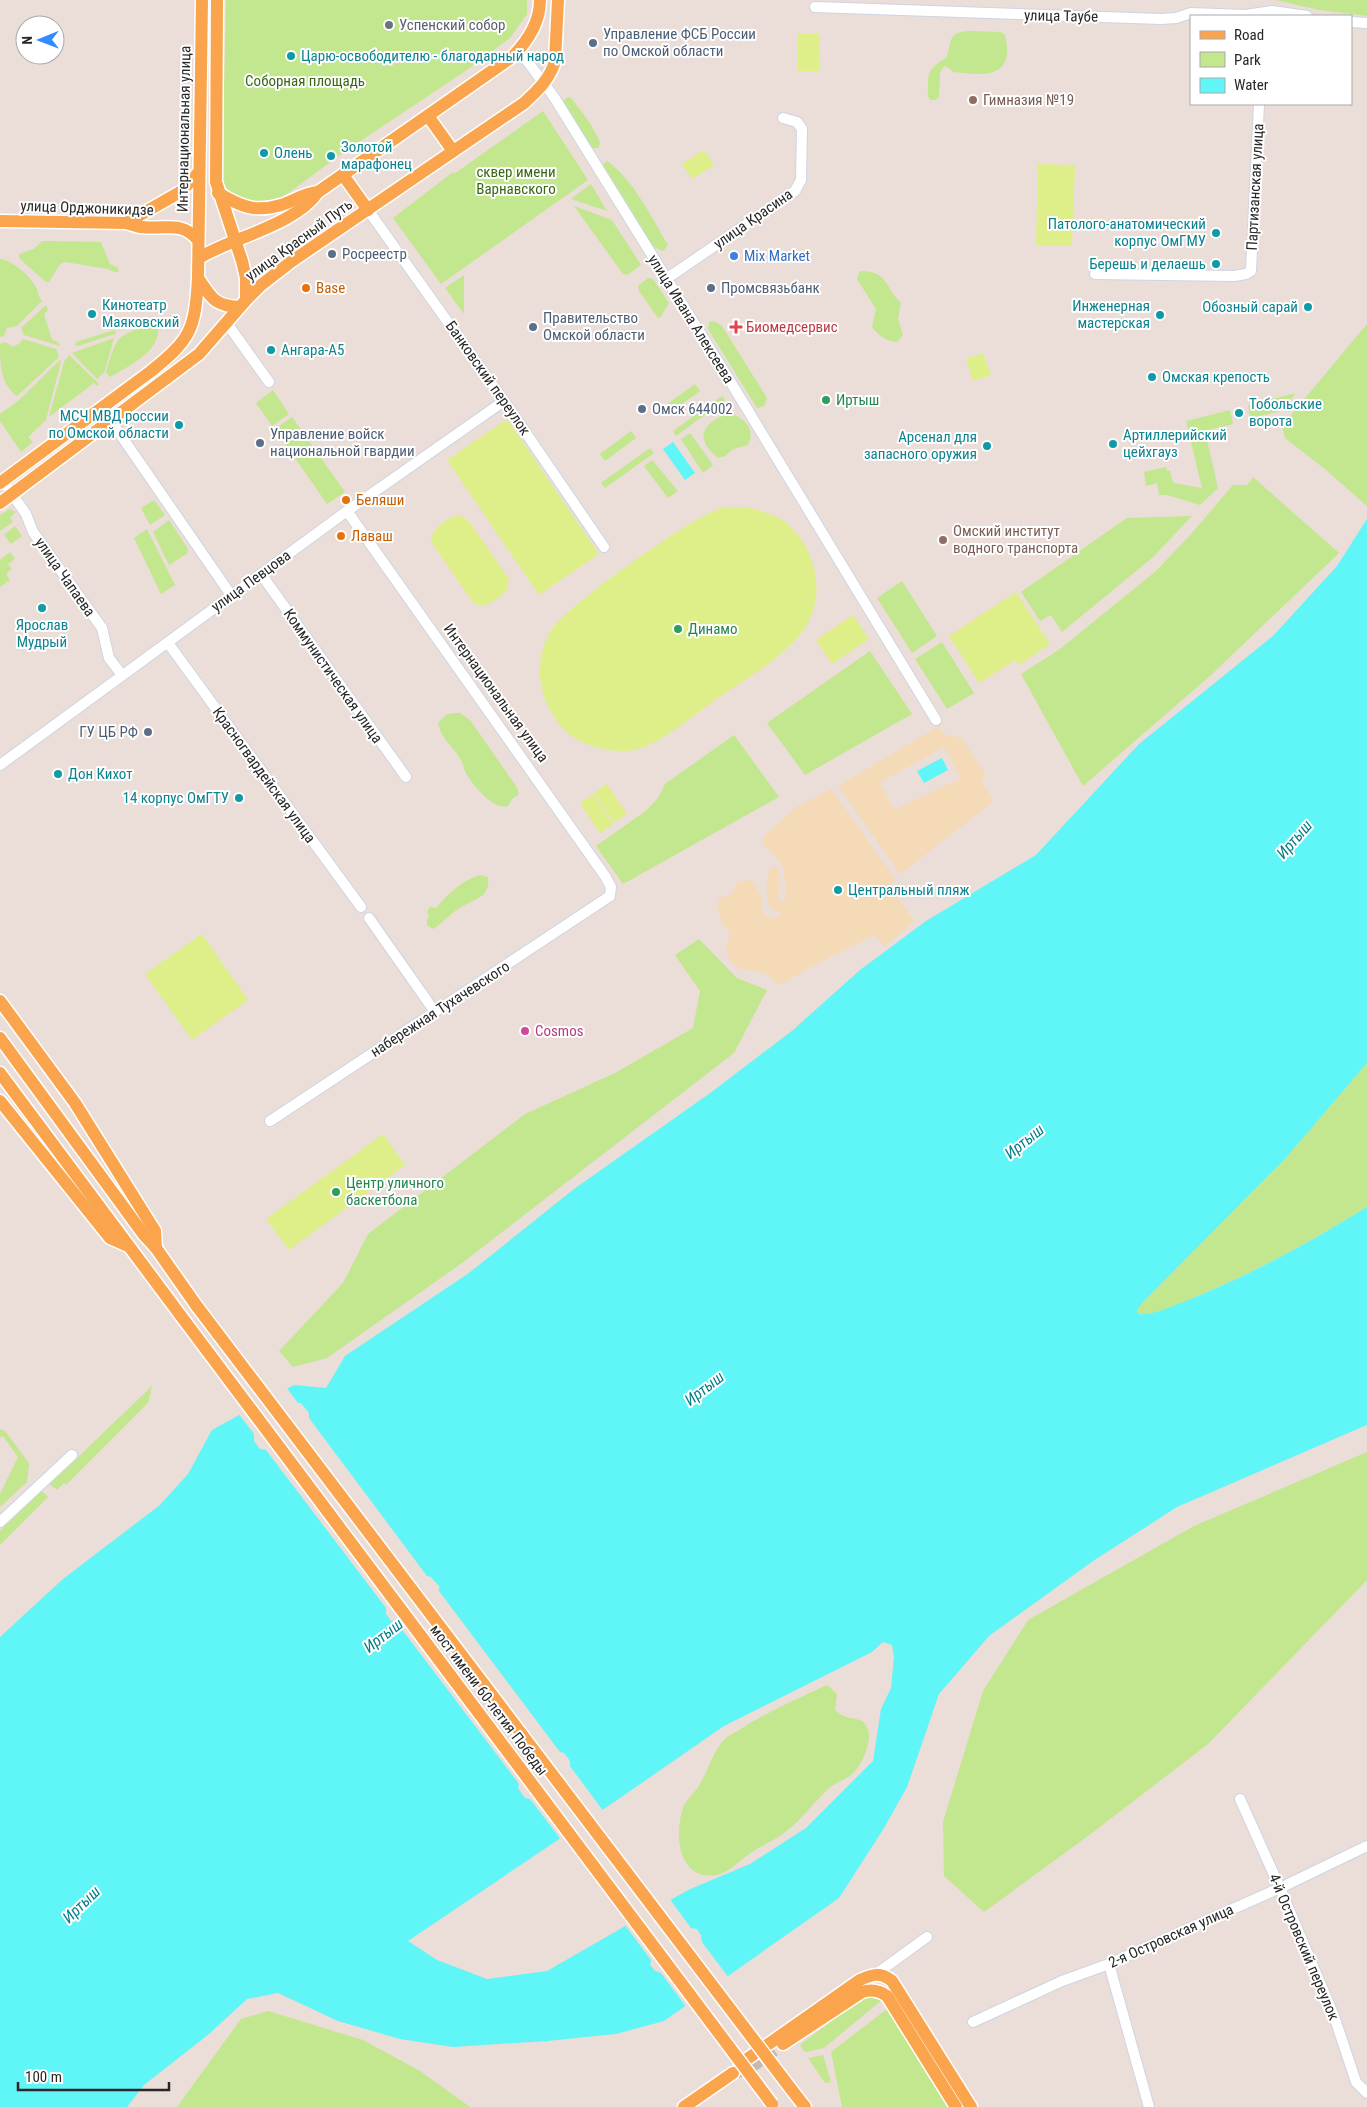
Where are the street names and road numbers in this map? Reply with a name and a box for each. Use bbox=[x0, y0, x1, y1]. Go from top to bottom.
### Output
street label: улица Таубе bbox=[1024, 6, 1098, 26]
street label: Интернациональная улица bbox=[174, 46, 194, 212]
street label: Партизанская улица bbox=[1243, 123, 1267, 251]
street label: улица Красина bbox=[710, 185, 796, 253]
street label: улица Красный Путь bbox=[242, 195, 356, 285]
street label: улица Орджоникидзе bbox=[20, 197, 154, 219]
street label: улица Ивана Алексеева bbox=[644, 251, 738, 387]
street label: Банковский переулок bbox=[442, 317, 534, 439]
street label: улица Чапаева bbox=[31, 534, 99, 620]
street label: улица Певцова bbox=[208, 546, 294, 616]
street label: Коммунистическая улица bbox=[280, 605, 386, 747]
street label: Интернациональная улица bbox=[440, 620, 552, 766]
street label: Красногвардейская улица bbox=[209, 704, 319, 846]
street label: набережная Тухачевского bbox=[367, 957, 513, 1061]
street label: мост имени 60-летия Победы bbox=[426, 1621, 552, 1779]
street label: 4-й Островский переулок bbox=[1265, 1871, 1343, 2023]
street label: 2-я Островская улица bbox=[1106, 1900, 1236, 1972]

